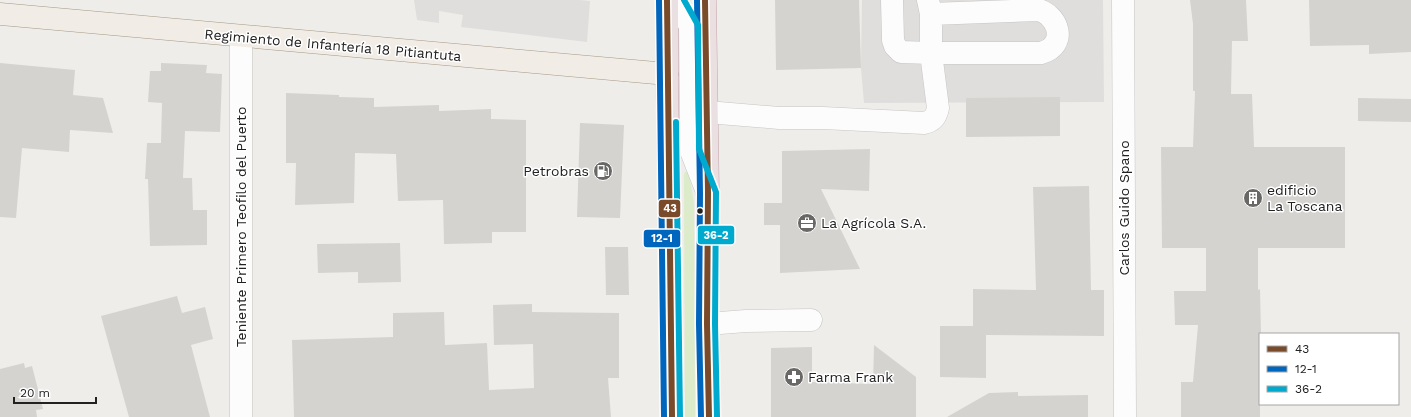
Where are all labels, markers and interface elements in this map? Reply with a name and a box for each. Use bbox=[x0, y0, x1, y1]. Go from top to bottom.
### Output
street label: Regimiento de Infantería 18 Pitiantuta bbox=[204, 26, 462, 64]
street label: Teniente Primero Teofilo del Puerto bbox=[233, 107, 249, 347]
street label: Carlos Guido Spano bbox=[1116, 140, 1132, 276]
fuel station icon: Petrobras bbox=[592, 160, 614, 182]
place label: Petrobras bbox=[523, 163, 589, 179]
place label: edificio La Toscana bbox=[1267, 182, 1342, 214]
building icon: edificio La Toscana bbox=[1242, 187, 1264, 209]
line badge: 43 bbox=[658, 199, 681, 218]
text: 43 bbox=[663, 202, 677, 215]
unlabelled marker bbox=[695, 206, 705, 216]
office icon: La Agrícola S.A. bbox=[796, 212, 818, 234]
place label: La Agrícola S.A. bbox=[821, 215, 926, 231]
line badge: 36-2 bbox=[697, 225, 735, 245]
line badge: 12-1 bbox=[643, 229, 681, 248]
text: 36-2 bbox=[703, 229, 729, 242]
text: 12-1 bbox=[651, 232, 673, 245]
legend bbox=[1259, 333, 1399, 405]
text: 43 bbox=[1295, 342, 1309, 356]
text: 12-1 bbox=[1295, 362, 1317, 376]
pharmacy icon: Farma Frank bbox=[783, 366, 805, 388]
place label: Farma Frank bbox=[808, 369, 893, 385]
scale bar bbox=[14, 379, 96, 405]
text: 36-2 bbox=[1295, 382, 1322, 396]
text: 20 m bbox=[20, 386, 50, 400]

